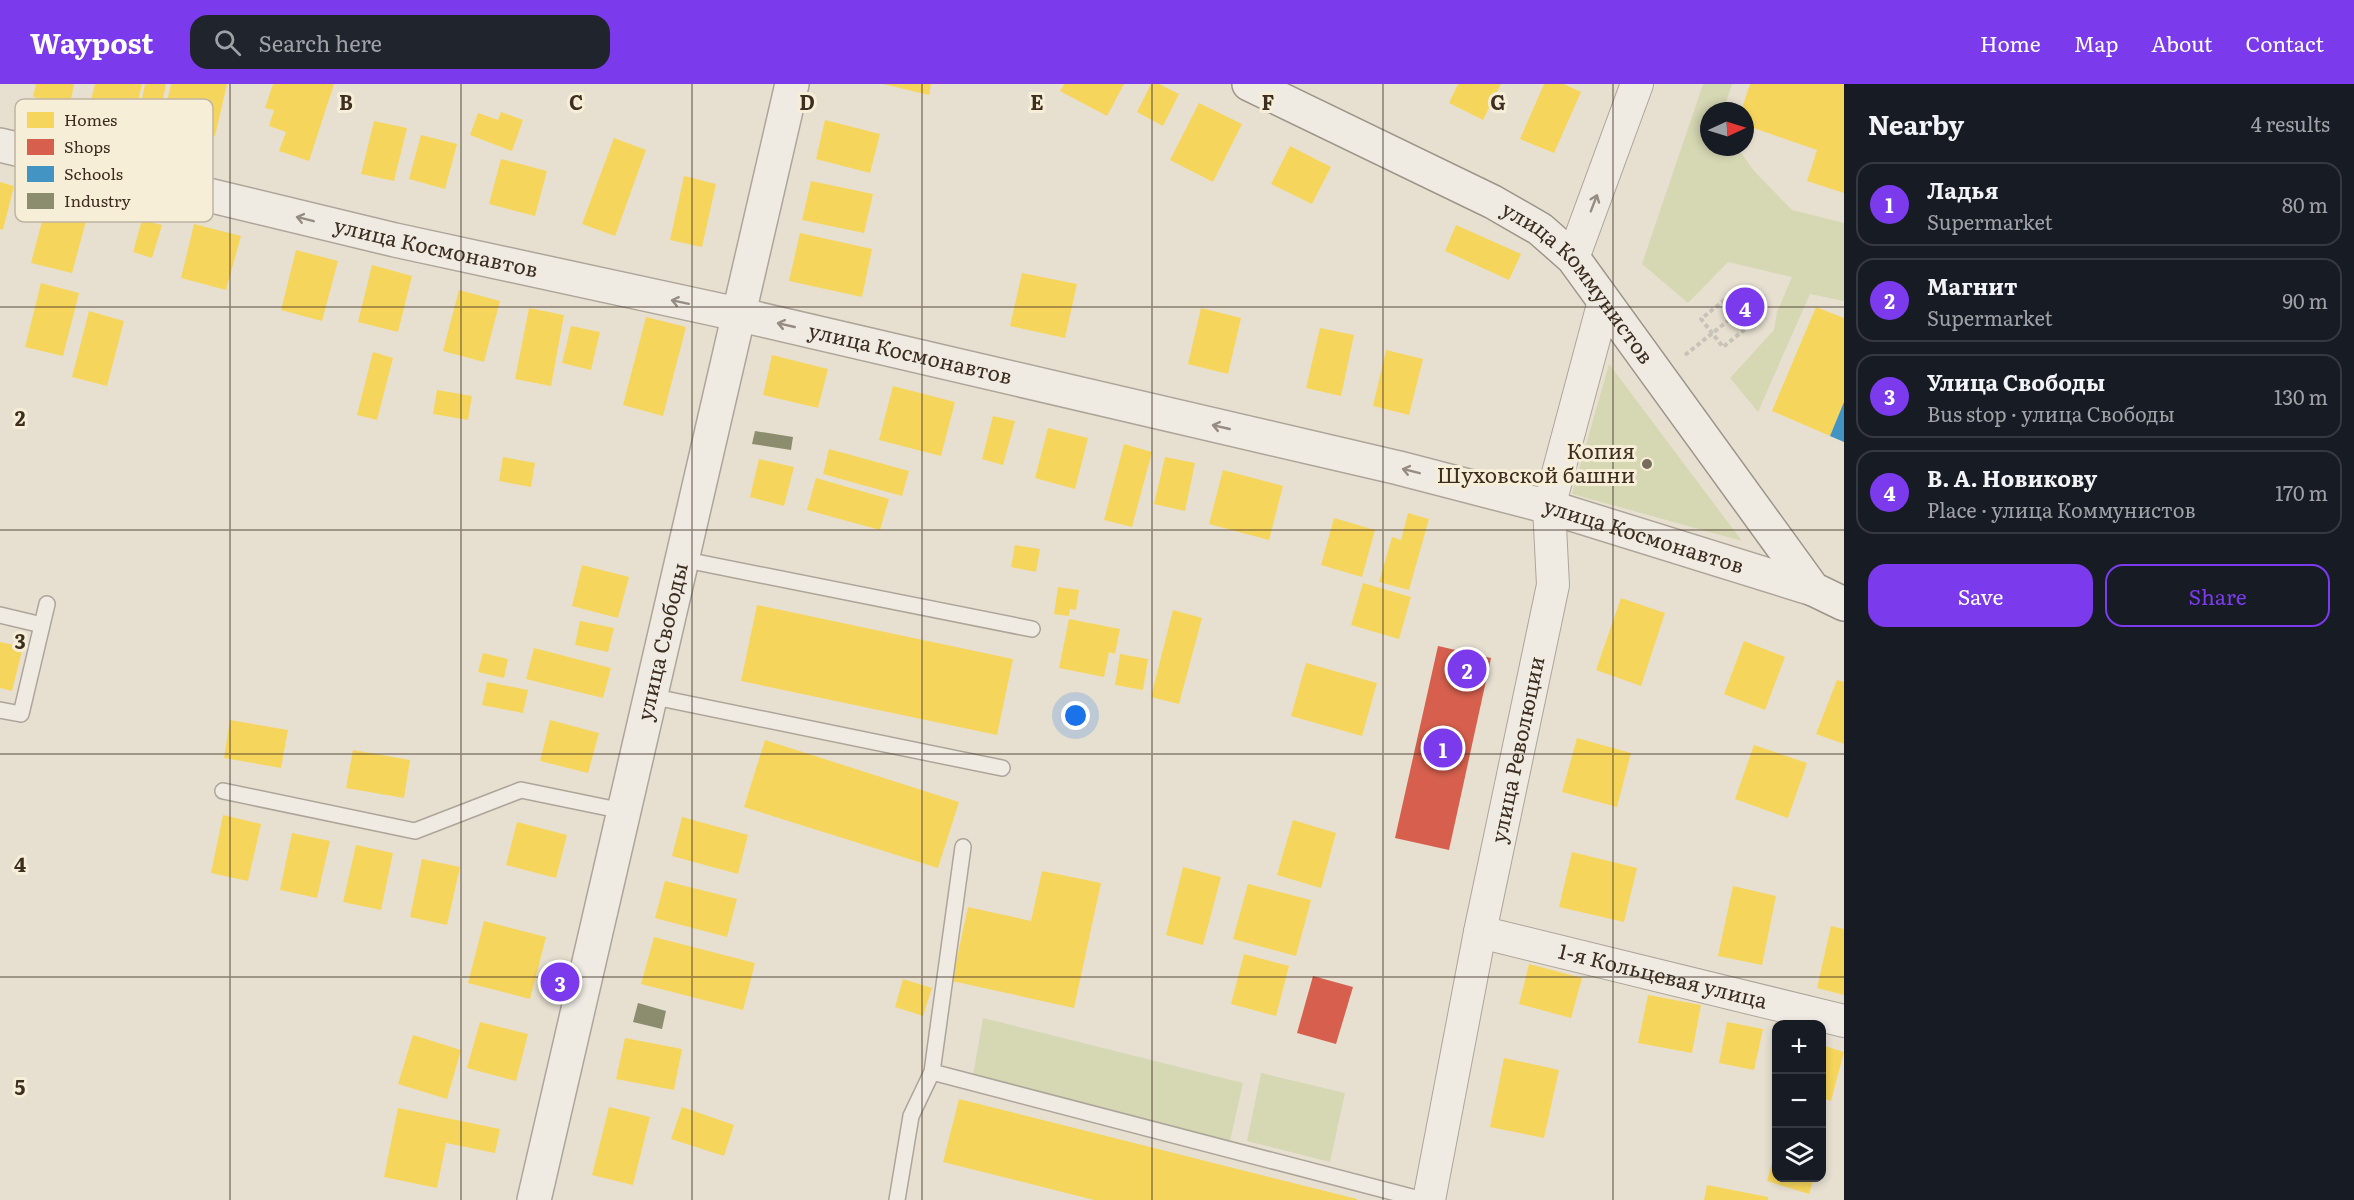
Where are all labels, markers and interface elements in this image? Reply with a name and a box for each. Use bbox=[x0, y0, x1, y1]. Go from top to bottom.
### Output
search box bbox=[190, 15, 610, 69]
text: Waypost bbox=[30, 21, 154, 63]
icon: search bbox=[211, 26, 244, 59]
text: Search here bbox=[259, 26, 382, 59]
text: Home bbox=[1980, 27, 2041, 58]
text: Map bbox=[2074, 27, 2118, 58]
text: About bbox=[2151, 27, 2213, 58]
text: Contact bbox=[2246, 27, 2324, 58]
text: B bbox=[339, 86, 353, 116]
text: C bbox=[569, 86, 583, 116]
text: D bbox=[799, 86, 815, 116]
text: E bbox=[1030, 86, 1044, 116]
text: F bbox=[1262, 86, 1275, 116]
text: G bbox=[1490, 86, 1506, 116]
legend bbox=[15, 99, 213, 222]
north arrow bbox=[1700, 102, 1754, 156]
text: Nearby bbox=[1868, 104, 1964, 143]
text: Homes bbox=[64, 107, 117, 131]
text: 4 results bbox=[2251, 108, 2330, 138]
text: Shops bbox=[64, 134, 110, 158]
text: Schools bbox=[64, 161, 123, 185]
text: Ладья bbox=[1927, 173, 1999, 206]
text: Industry bbox=[64, 188, 132, 212]
text: 1 bbox=[1885, 189, 1894, 219]
text: 80 m bbox=[2282, 189, 2328, 219]
street label: улица Коммунистов bbox=[1497, 192, 1663, 369]
one-way arrow bbox=[1590, 194, 1601, 213]
text: Supermarket bbox=[1927, 206, 2053, 236]
street label: улица Космонавтов bbox=[331, 208, 541, 284]
one-way arrow bbox=[296, 212, 315, 224]
text: Магнит bbox=[1927, 269, 2018, 302]
pin: 4 bbox=[1726, 284, 1764, 330]
text: 2 bbox=[1884, 285, 1895, 315]
text: 90 m bbox=[2283, 285, 2328, 315]
one-way arrow bbox=[671, 295, 690, 307]
text: Supermarket bbox=[1927, 302, 2053, 332]
street label: улица Космонавтов bbox=[806, 313, 1016, 391]
one-way arrow bbox=[777, 319, 796, 331]
text: Улица Свободы bbox=[1927, 365, 2105, 398]
text: 3 bbox=[1884, 381, 1895, 411]
text: 130 m bbox=[2274, 381, 2328, 411]
text: Bus stop · улица Свободы bbox=[1927, 398, 2175, 428]
text: 2 bbox=[15, 402, 26, 432]
one-way arrow bbox=[1212, 420, 1231, 432]
place label: Копия Шуховской башни bbox=[1437, 434, 1635, 489]
marker: Копия Шуховской башни bbox=[1640, 457, 1654, 471]
text: В. А. Новикову bbox=[1927, 461, 2097, 494]
one-way arrow bbox=[1402, 465, 1421, 477]
text: 4 bbox=[1883, 477, 1896, 507]
text: 170 m bbox=[2275, 477, 2328, 507]
street label: улица Космонавтов bbox=[1540, 488, 1749, 580]
text: Place · улица Коммунистов bbox=[1927, 494, 2196, 524]
street label: улица Свободы bbox=[627, 559, 694, 723]
button: Save bbox=[1868, 564, 2093, 627]
button: Share bbox=[2105, 564, 2330, 627]
text: 3 bbox=[14, 625, 26, 655]
pin: 2 bbox=[1448, 646, 1486, 692]
street label: улица Революции bbox=[1481, 653, 1551, 845]
your location bbox=[1061, 701, 1090, 730]
pin: 1 bbox=[1424, 726, 1462, 770]
text: 4 bbox=[14, 848, 26, 878]
street label: 1-я Кольцевая улица bbox=[1556, 934, 1772, 1015]
pin: 3 bbox=[540, 960, 580, 1004]
map controls bbox=[1772, 1020, 1826, 1182]
button: + bbox=[1772, 1020, 1826, 1074]
text: 5 bbox=[15, 1071, 26, 1101]
button: − bbox=[1772, 1074, 1826, 1128]
button: layers bbox=[1772, 1128, 1826, 1182]

